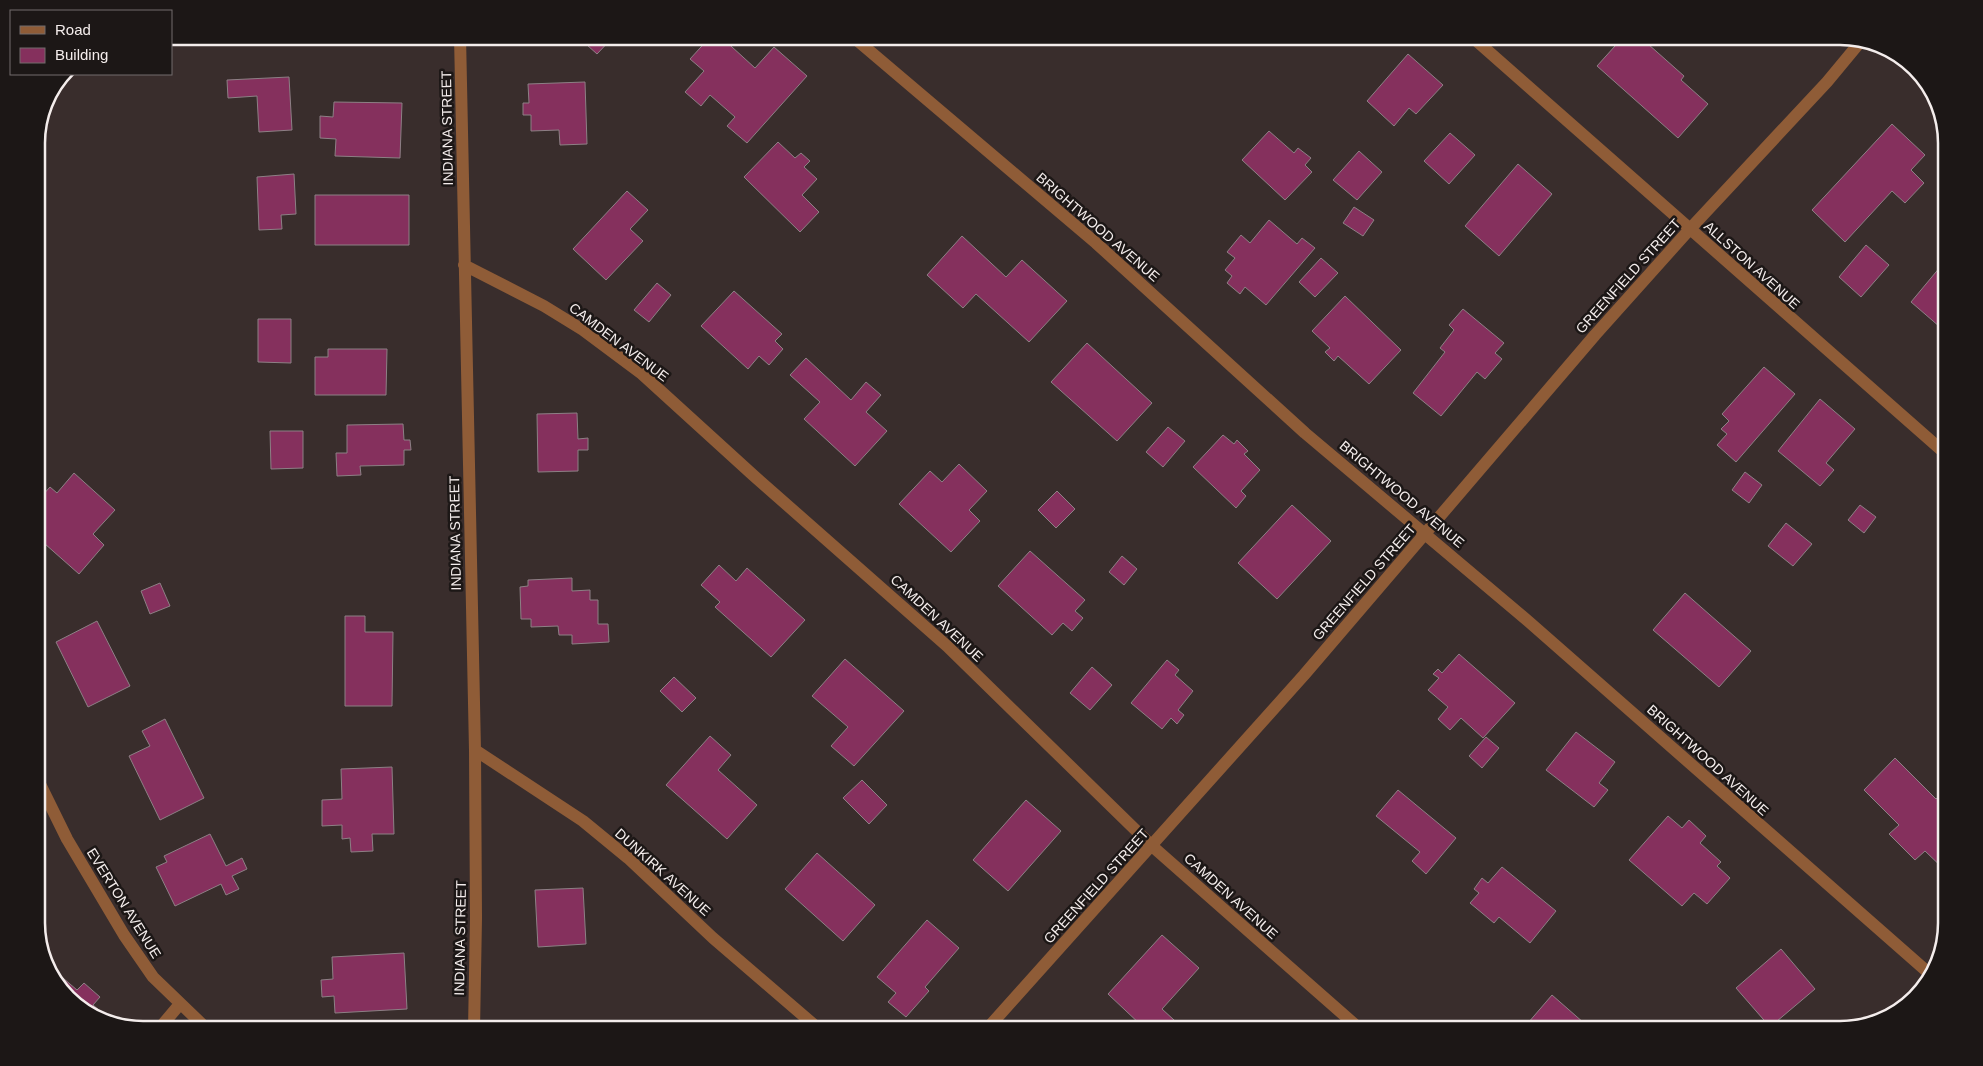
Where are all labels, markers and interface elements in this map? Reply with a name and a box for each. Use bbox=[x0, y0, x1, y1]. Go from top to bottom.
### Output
legend bbox=[10, 10, 172, 75]
text: Road bbox=[55, 21, 91, 38]
text: Building bbox=[55, 46, 108, 63]
street label: INDIANA STREET bbox=[438, 70, 456, 186]
street label: BRIGHTWOOD AVENUE bbox=[1033, 169, 1163, 285]
street label: GREENFIELD STREET bbox=[1572, 215, 1684, 337]
street label: ALLSTON AVENUE bbox=[1701, 218, 1803, 312]
street label: CAMDEN AVENUE bbox=[566, 299, 672, 385]
street label: BRIGHTWOOD AVENUE bbox=[1336, 437, 1468, 551]
street label: INDIANA STREET bbox=[446, 475, 464, 591]
street label: GREENFIELD STREET bbox=[1309, 520, 1419, 643]
street label: CAMDEN AVENUE bbox=[888, 571, 986, 665]
street label: BRIGHTWOOD AVENUE bbox=[1644, 701, 1772, 819]
street label: DUNKIRK AVENUE bbox=[612, 825, 714, 919]
street label: GREENFIELD STREET bbox=[1040, 825, 1152, 947]
street label: EVERTON AVENUE bbox=[84, 845, 164, 961]
street label: CAMDEN AVENUE bbox=[1181, 850, 1281, 942]
street label: INDIANA STREET bbox=[451, 880, 469, 996]

